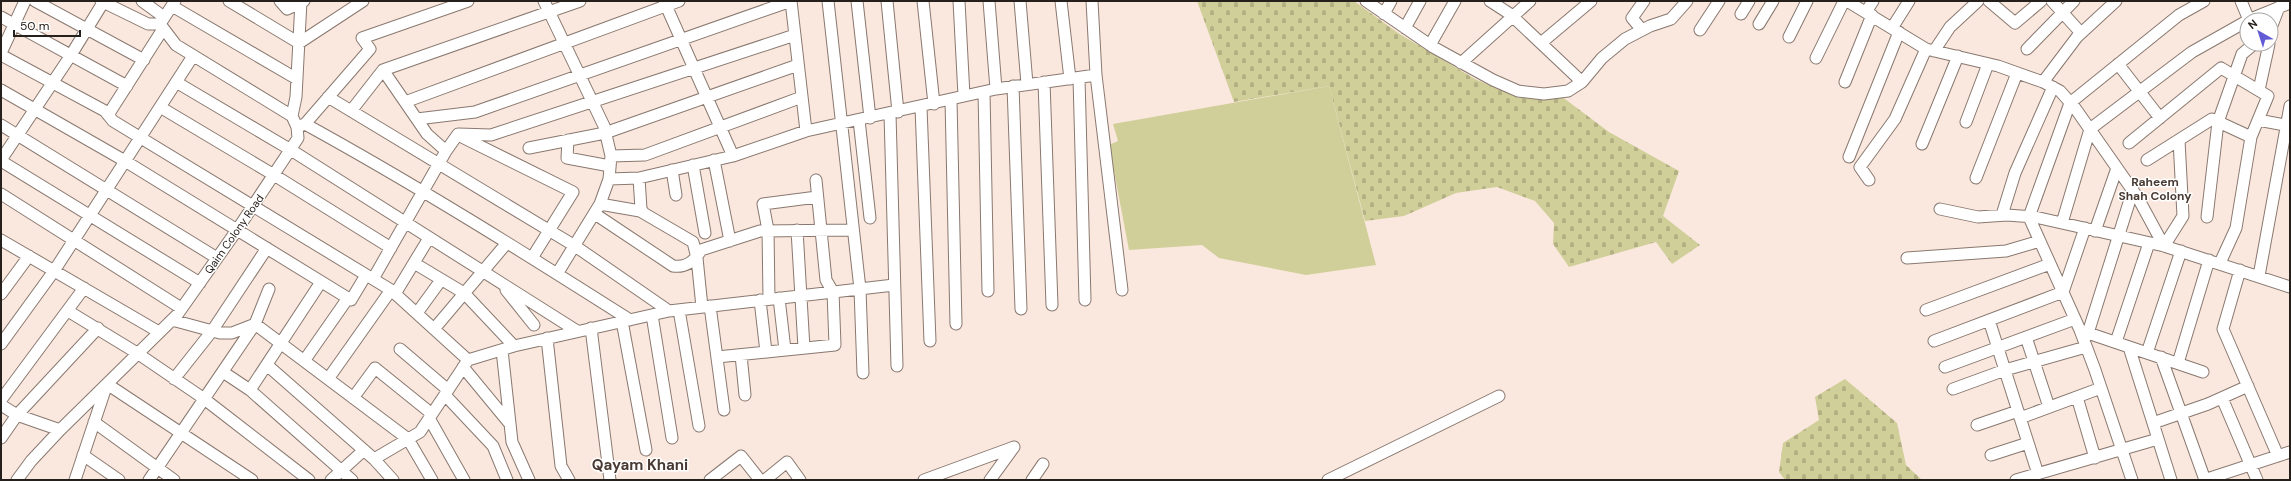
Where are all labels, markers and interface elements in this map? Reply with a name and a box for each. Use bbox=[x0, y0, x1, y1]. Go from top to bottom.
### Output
scale bar bbox=[14, 12, 80, 38]
north arrow bbox=[2239, 12, 2279, 52]
text: N bbox=[2245, 16, 2260, 32]
text: 50 m bbox=[20, 18, 49, 34]
district label: Raheem Shah Colony bbox=[2118, 174, 2192, 204]
street label: Qaim Colony Road bbox=[201, 191, 267, 277]
district label: Qayam Khani bbox=[592, 455, 688, 475]

